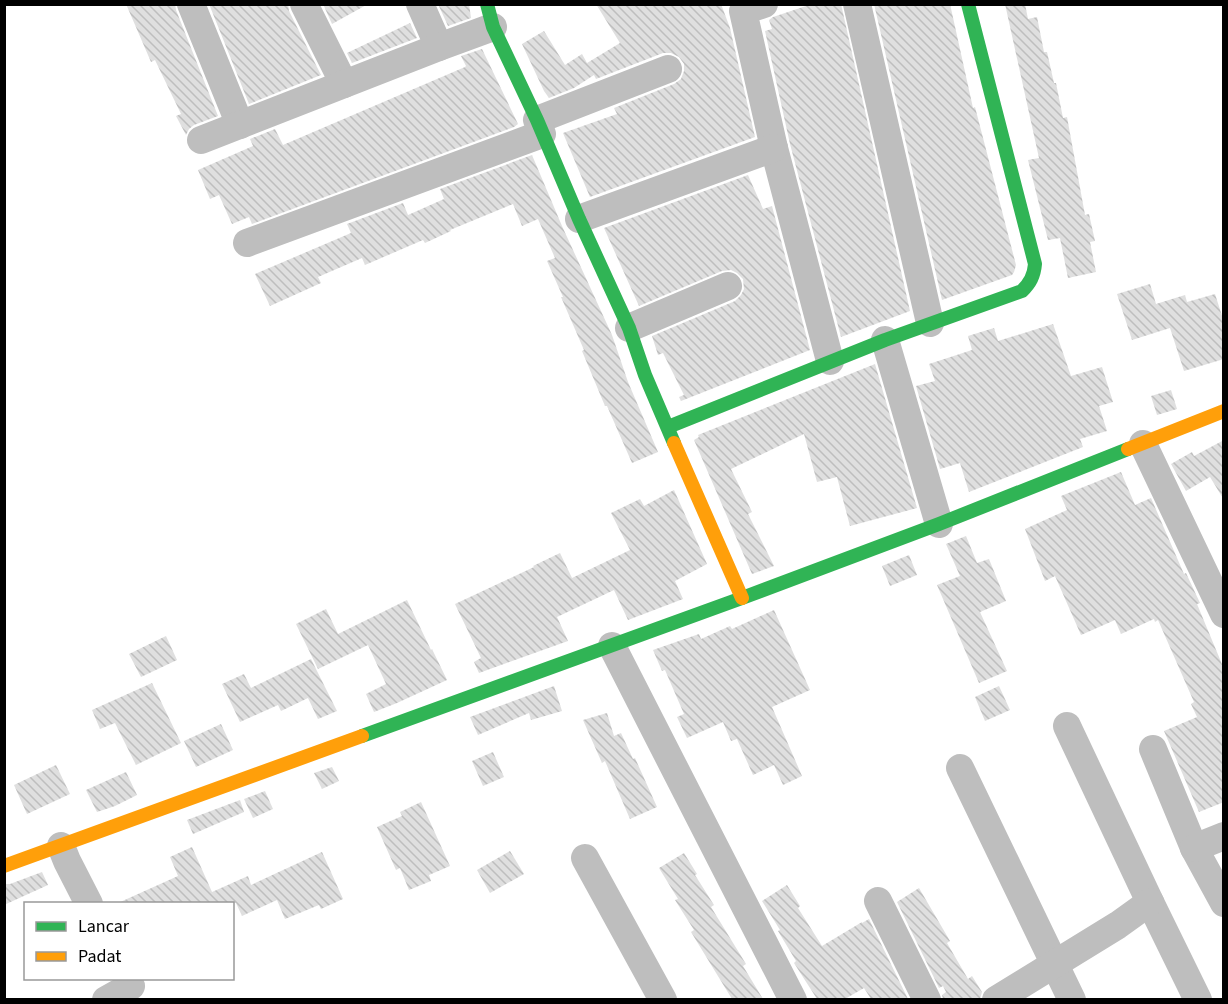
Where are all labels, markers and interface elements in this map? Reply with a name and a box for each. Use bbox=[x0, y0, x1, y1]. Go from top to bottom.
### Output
legend bbox=[24, 902, 234, 980]
text: Lancar bbox=[78, 914, 130, 939]
text: Padat bbox=[78, 944, 121, 969]

